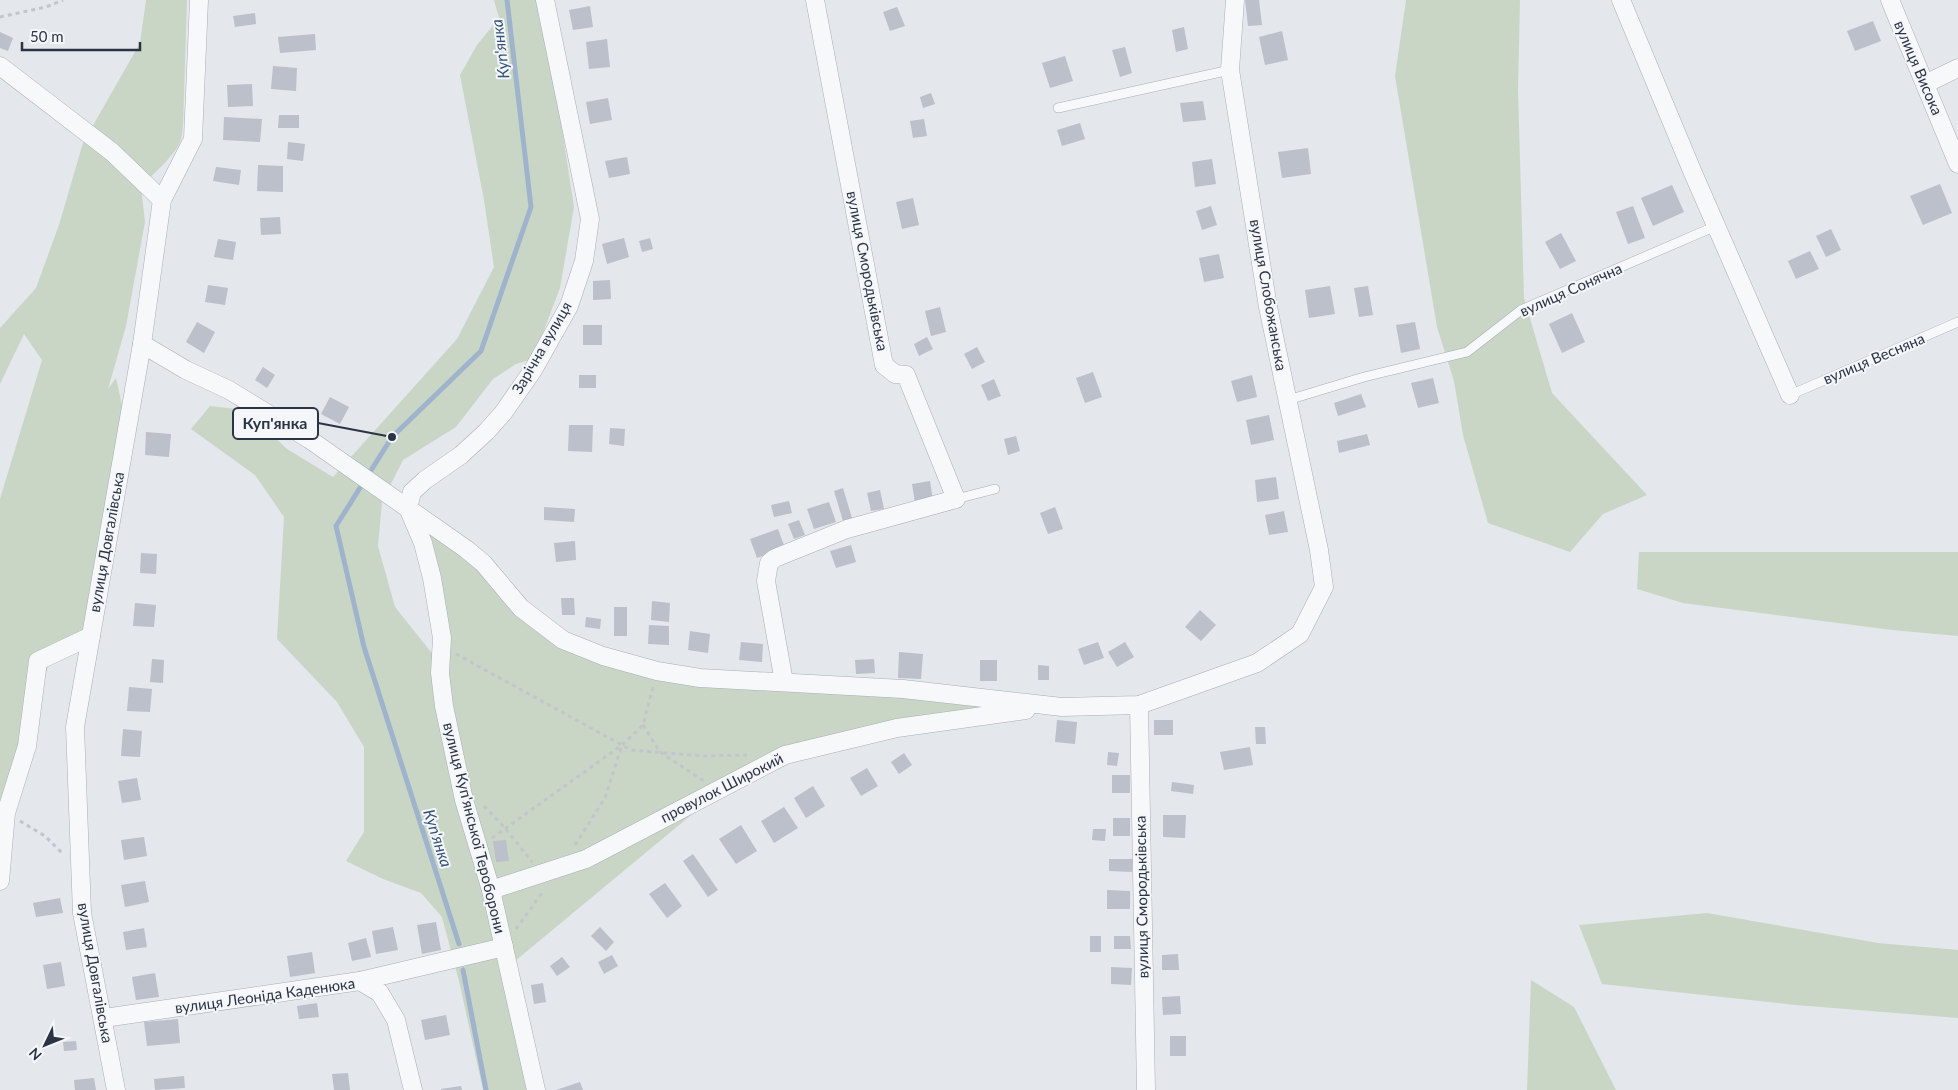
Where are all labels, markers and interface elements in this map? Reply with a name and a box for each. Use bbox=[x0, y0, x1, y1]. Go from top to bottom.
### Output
water label: Куп'янка bbox=[486, 18, 513, 80]
street label: вулиця Висока bbox=[1891, 18, 1947, 118]
scale bar bbox=[22, 20, 140, 52]
text: 50 m bbox=[30, 27, 64, 45]
street label: вулиця Смородьківська bbox=[844, 189, 892, 352]
street label: вулиця Слобожанська bbox=[1247, 218, 1291, 372]
street label: вулиця Сонячна bbox=[1517, 259, 1624, 320]
street label: Зарічна вулиця bbox=[507, 298, 575, 397]
street label: вулиця Весняна bbox=[1820, 329, 1927, 388]
callout: Куп'янка bbox=[233, 408, 318, 439]
text: Куп'янка bbox=[243, 413, 307, 432]
street label: вулиця Довгалівська bbox=[85, 470, 127, 613]
street label: вулиця Куп'янської Тероборони bbox=[440, 720, 510, 935]
street label: провулок Широкий bbox=[657, 748, 786, 826]
water label: Куп'янка bbox=[420, 806, 457, 869]
street label: вулиця Смородьківська bbox=[1131, 816, 1151, 978]
street label: вулиця Довгалівська bbox=[75, 901, 117, 1044]
street label: вулиця Леоніда Каденюка bbox=[174, 973, 356, 1017]
north arrow bbox=[20, 1020, 70, 1070]
text: N bbox=[25, 1044, 45, 1064]

